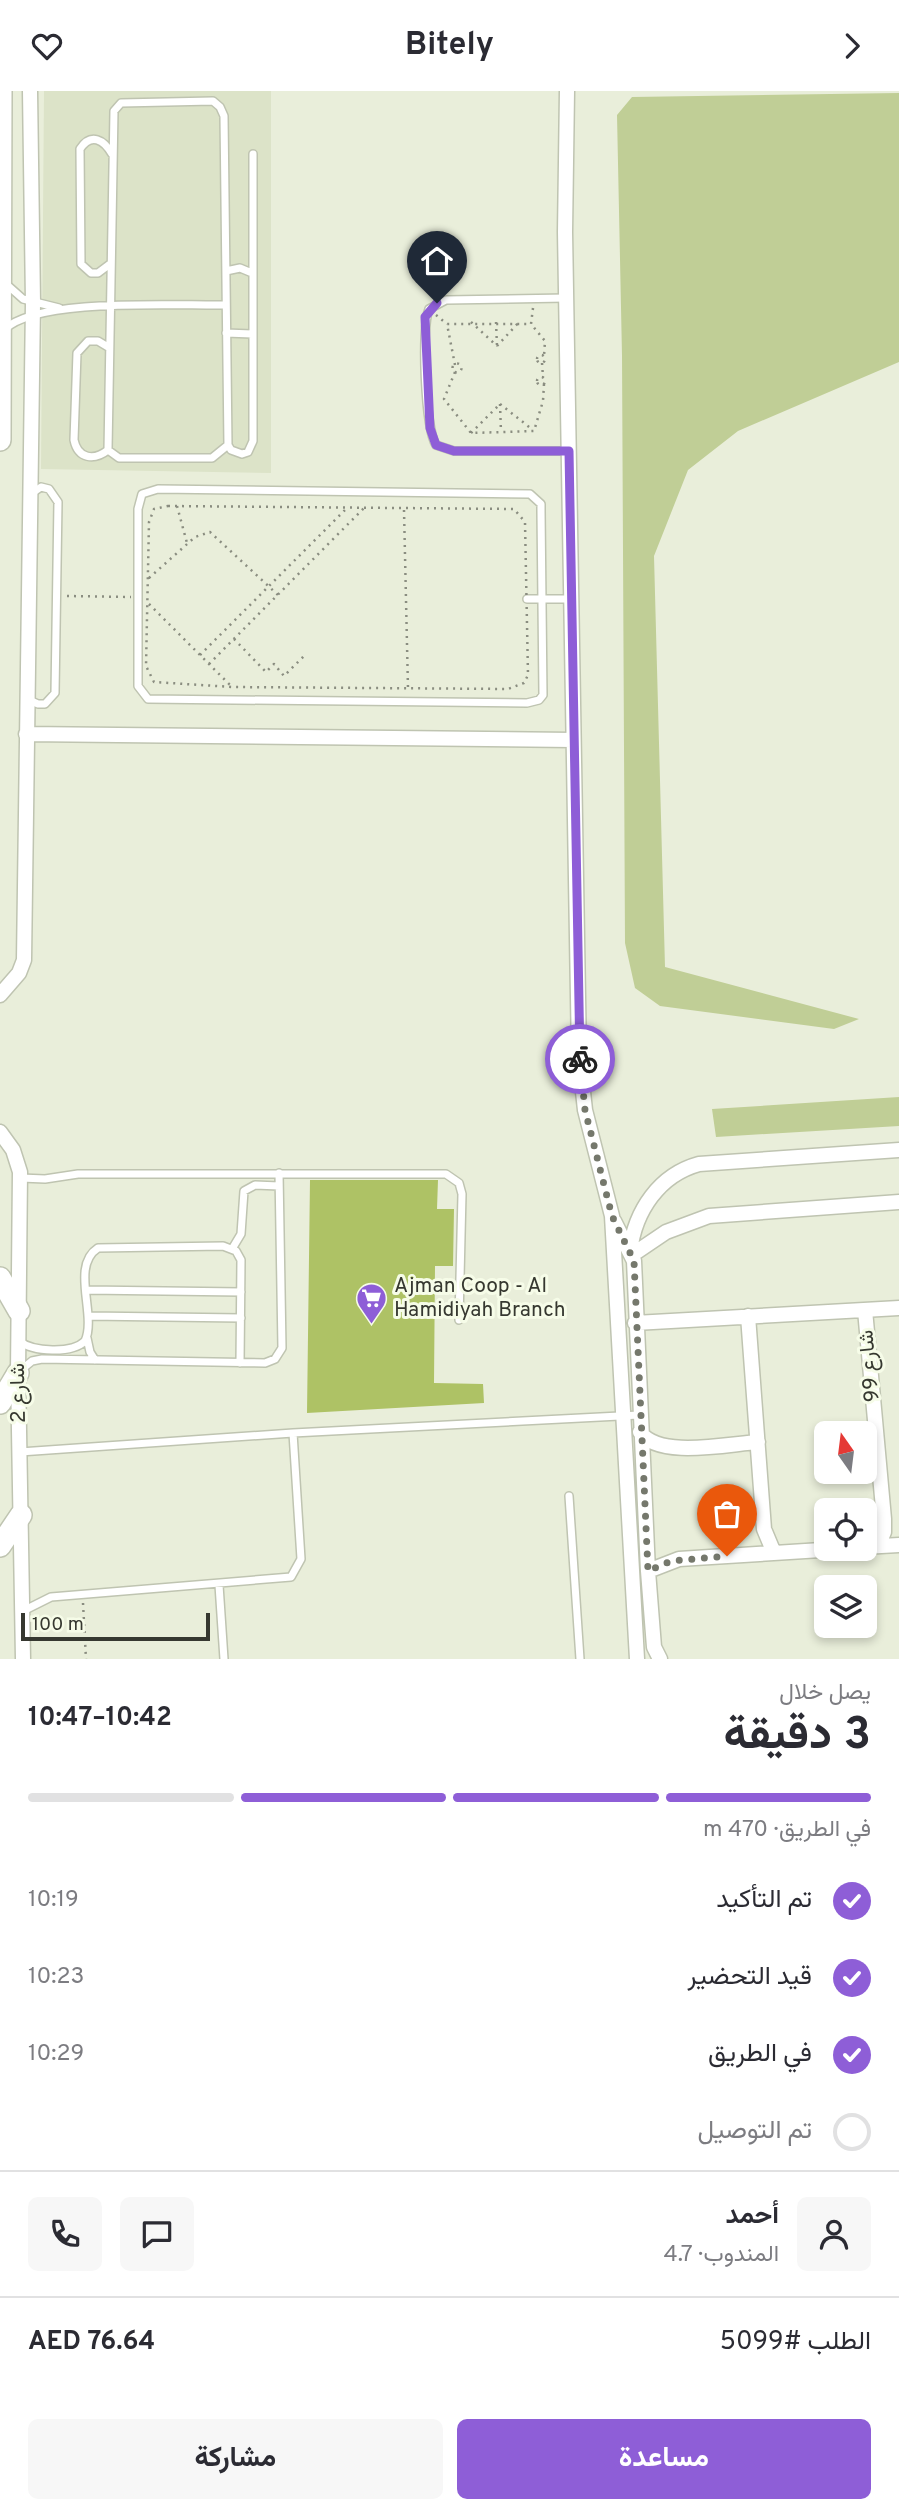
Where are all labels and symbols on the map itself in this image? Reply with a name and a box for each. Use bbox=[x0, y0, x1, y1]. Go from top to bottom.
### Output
pin bbox=[407, 231, 467, 303]
courier bbox=[545, 1024, 615, 1094]
place label: Ajman Coop - Al Hamidiyah Branch bbox=[394, 1273, 565, 1324]
supermarket icon: Ajman Coop - Al Hamidiyah Branch bbox=[354, 1281, 388, 1325]
street label: شارع 99 bbox=[853, 1329, 887, 1403]
street label: شارع 2 bbox=[5, 1363, 33, 1423]
north arrow bbox=[814, 1421, 877, 1484]
pin bbox=[697, 1484, 757, 1556]
scale bar bbox=[21, 1610, 210, 1642]

